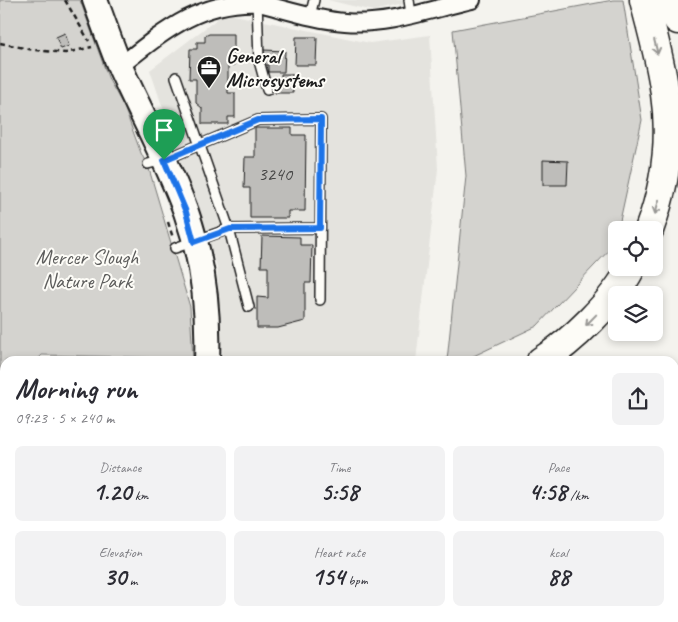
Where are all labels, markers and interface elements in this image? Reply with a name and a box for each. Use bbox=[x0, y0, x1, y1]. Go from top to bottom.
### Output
one-way arrow bbox=[652, 39, 661, 55]
place label: General Microsystems bbox=[226, 43, 326, 93]
office icon: General Microsystems bbox=[196, 55, 222, 89]
pin bbox=[143, 109, 185, 160]
icon: arrive bbox=[150, 116, 178, 144]
house number: 3240 bbox=[258, 162, 294, 186]
one-way arrow bbox=[651, 199, 661, 215]
map controls bbox=[608, 221, 663, 341]
button: locate bbox=[608, 221, 663, 276]
park label: Mercer Slough Nature Park bbox=[36, 244, 139, 294]
button: layers bbox=[608, 286, 663, 341]
one-way arrow bbox=[585, 313, 597, 326]
text: Morning run bbox=[15, 371, 137, 406]
button: share bbox=[612, 373, 664, 425]
text: 09:23 · 5 × 240 m bbox=[15, 408, 114, 428]
text: Distance bbox=[100, 459, 141, 476]
text: Time bbox=[329, 459, 350, 476]
text: Pace bbox=[548, 459, 569, 476]
text: 1.20 bbox=[93, 476, 131, 508]
text: 5:58 bbox=[321, 476, 358, 508]
text: 4:58 bbox=[529, 476, 567, 508]
text: km bbox=[131, 487, 148, 504]
text: /km bbox=[567, 487, 589, 504]
text: Elevation bbox=[99, 544, 142, 561]
text: Heart rate bbox=[314, 544, 365, 561]
text: kcal bbox=[549, 544, 568, 561]
text: 30 bbox=[104, 561, 126, 593]
text: 154 bbox=[312, 561, 345, 593]
text: 88 bbox=[547, 561, 570, 593]
text: m bbox=[126, 572, 137, 589]
text: bpm bbox=[345, 572, 367, 589]

